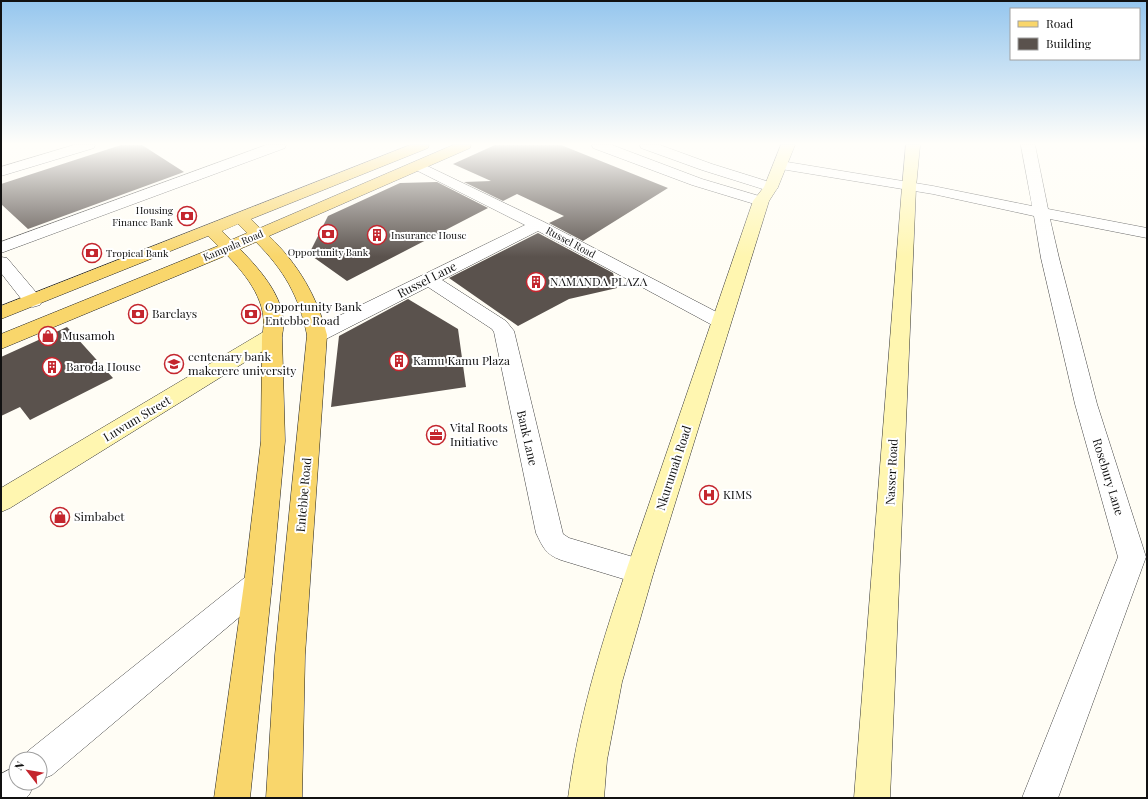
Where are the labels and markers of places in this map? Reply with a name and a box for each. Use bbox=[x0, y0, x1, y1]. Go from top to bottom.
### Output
place label: Housing Finance Bank bbox=[112, 203, 174, 229]
bank icon: Housing Finance Bank bbox=[176, 205, 198, 227]
bank icon: Opportunity Bank bbox=[317, 223, 339, 245]
building icon: Insurance House bbox=[366, 224, 388, 246]
place label: Insurance House bbox=[391, 228, 467, 242]
bank icon: Tropical Bank bbox=[81, 242, 103, 264]
place label: Opportunity Bank bbox=[288, 245, 369, 259]
place label: Tropical Bank bbox=[106, 246, 169, 260]
building icon: NAMANDA PLAZA bbox=[525, 271, 547, 293]
place label: NAMANDA PLAZA bbox=[550, 273, 648, 289]
place label: Opportunity Bank Entebbe Road bbox=[265, 298, 362, 328]
bank icon: Barclays bbox=[127, 303, 149, 325]
bank icon: Opportunity Bank Entebbe Road bbox=[240, 303, 262, 325]
place label: Barclays bbox=[152, 305, 197, 321]
shop icon: Musamoh bbox=[37, 325, 59, 347]
place label: Musamoh bbox=[62, 327, 115, 343]
place label: centenary bank makerere university bbox=[188, 348, 296, 378]
building icon: Kamu Kamu Plaza bbox=[388, 350, 410, 372]
place label: Kamu Kamu Plaza bbox=[413, 352, 510, 368]
school or university icon: centenary bank makerere university bbox=[163, 353, 185, 375]
building icon: Baroda House bbox=[41, 356, 63, 378]
place label: Baroda House bbox=[66, 358, 141, 374]
place label: Vital Roots Initiative bbox=[449, 419, 508, 449]
office icon: Vital Roots Initiative bbox=[425, 424, 447, 446]
hospital icon: KIMS bbox=[698, 484, 720, 506]
place label: KIMS bbox=[723, 486, 752, 502]
shop icon: Simbabet bbox=[49, 506, 71, 528]
place label: Simbabet bbox=[74, 508, 125, 524]

